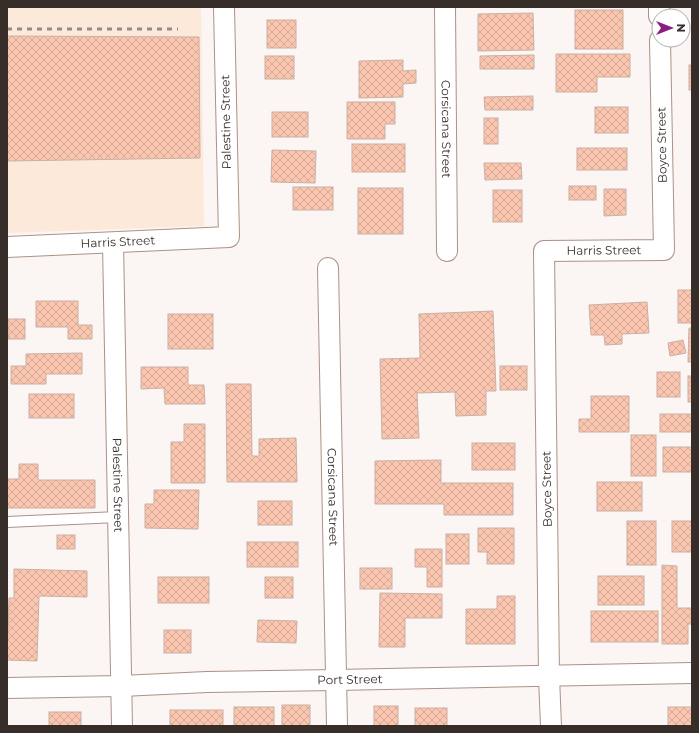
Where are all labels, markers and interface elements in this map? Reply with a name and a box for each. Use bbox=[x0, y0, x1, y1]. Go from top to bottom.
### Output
north arrow bbox=[651, 8, 691, 48]
text: N bbox=[674, 24, 688, 32]
street label: Palestine Street bbox=[217, 74, 234, 169]
street label: Corsicana Street bbox=[439, 80, 454, 178]
street label: Boyce Street bbox=[653, 107, 670, 183]
street label: Harris Street bbox=[80, 232, 156, 251]
street label: Harris Street bbox=[566, 242, 642, 258]
street label: Palestine Street bbox=[110, 437, 126, 533]
street label: Corsicana Street bbox=[325, 448, 341, 546]
street label: Boyce Street bbox=[538, 451, 555, 527]
street label: Port Street bbox=[317, 671, 383, 687]

